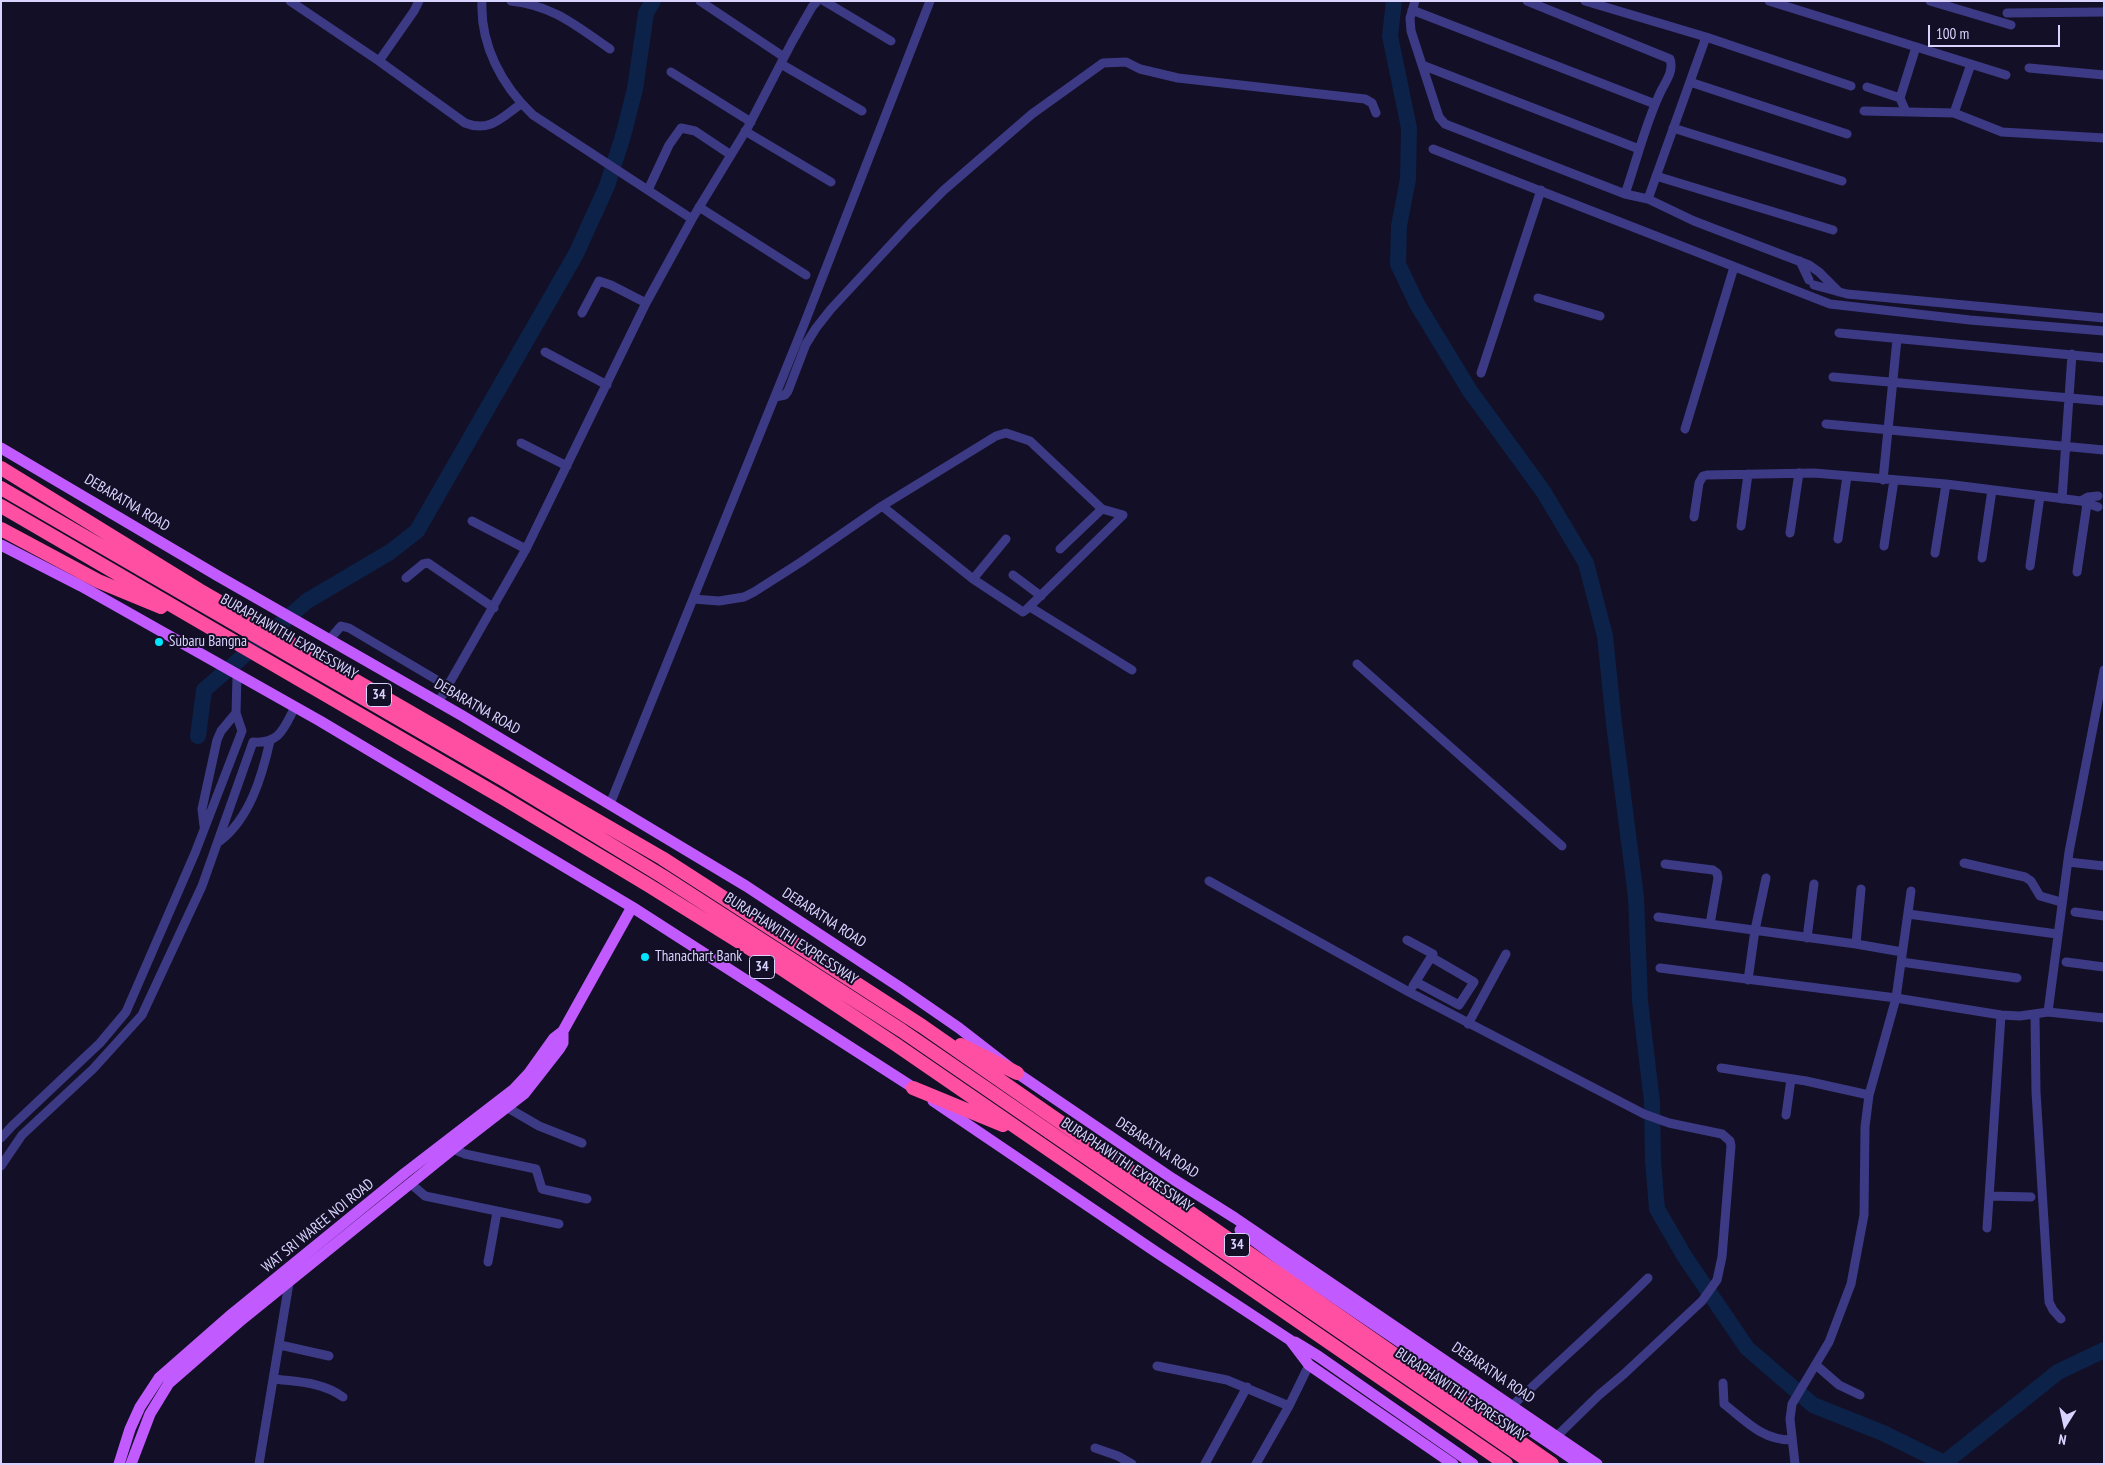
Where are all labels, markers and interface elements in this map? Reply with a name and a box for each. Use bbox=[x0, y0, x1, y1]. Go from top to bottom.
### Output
scale bar bbox=[1930, 15, 2062, 47]
text: 100 m bbox=[1936, 24, 1969, 43]
street label: DEBARATNA ROAD bbox=[81, 470, 173, 536]
street label: BURAPHAWITHI EXPRESSWAY bbox=[217, 590, 361, 684]
place label: Subaru Bangna bbox=[169, 633, 247, 651]
marker: Subaru Bangna bbox=[153, 636, 165, 648]
street label: DEBARATNA ROAD bbox=[431, 675, 523, 739]
road number: 34 bbox=[366, 684, 392, 706]
street label: DEBARATNA ROAD bbox=[779, 884, 869, 952]
street label: BURAPHAWITHI EXPRESSWAY bbox=[721, 889, 861, 989]
place label: Thanachart Bank bbox=[655, 948, 742, 966]
marker: Thanachart Bank bbox=[639, 951, 651, 963]
road number: 34 bbox=[750, 956, 774, 979]
street label: BURAPHAWITHI EXPRESSWAY bbox=[1058, 1114, 1196, 1216]
street label: DEBARATNA ROAD bbox=[1112, 1114, 1202, 1182]
street label: WAT SRI WAREE NOI ROAD bbox=[258, 1175, 378, 1277]
road number: 34 bbox=[1224, 1234, 1250, 1256]
street label: DEBARATNA ROAD bbox=[1448, 1339, 1538, 1407]
street label: BURAPHAWITHI EXPRESSWAY bbox=[1392, 1344, 1530, 1446]
north arrow bbox=[2040, 1400, 2090, 1450]
text: N bbox=[2057, 1430, 2068, 1449]

